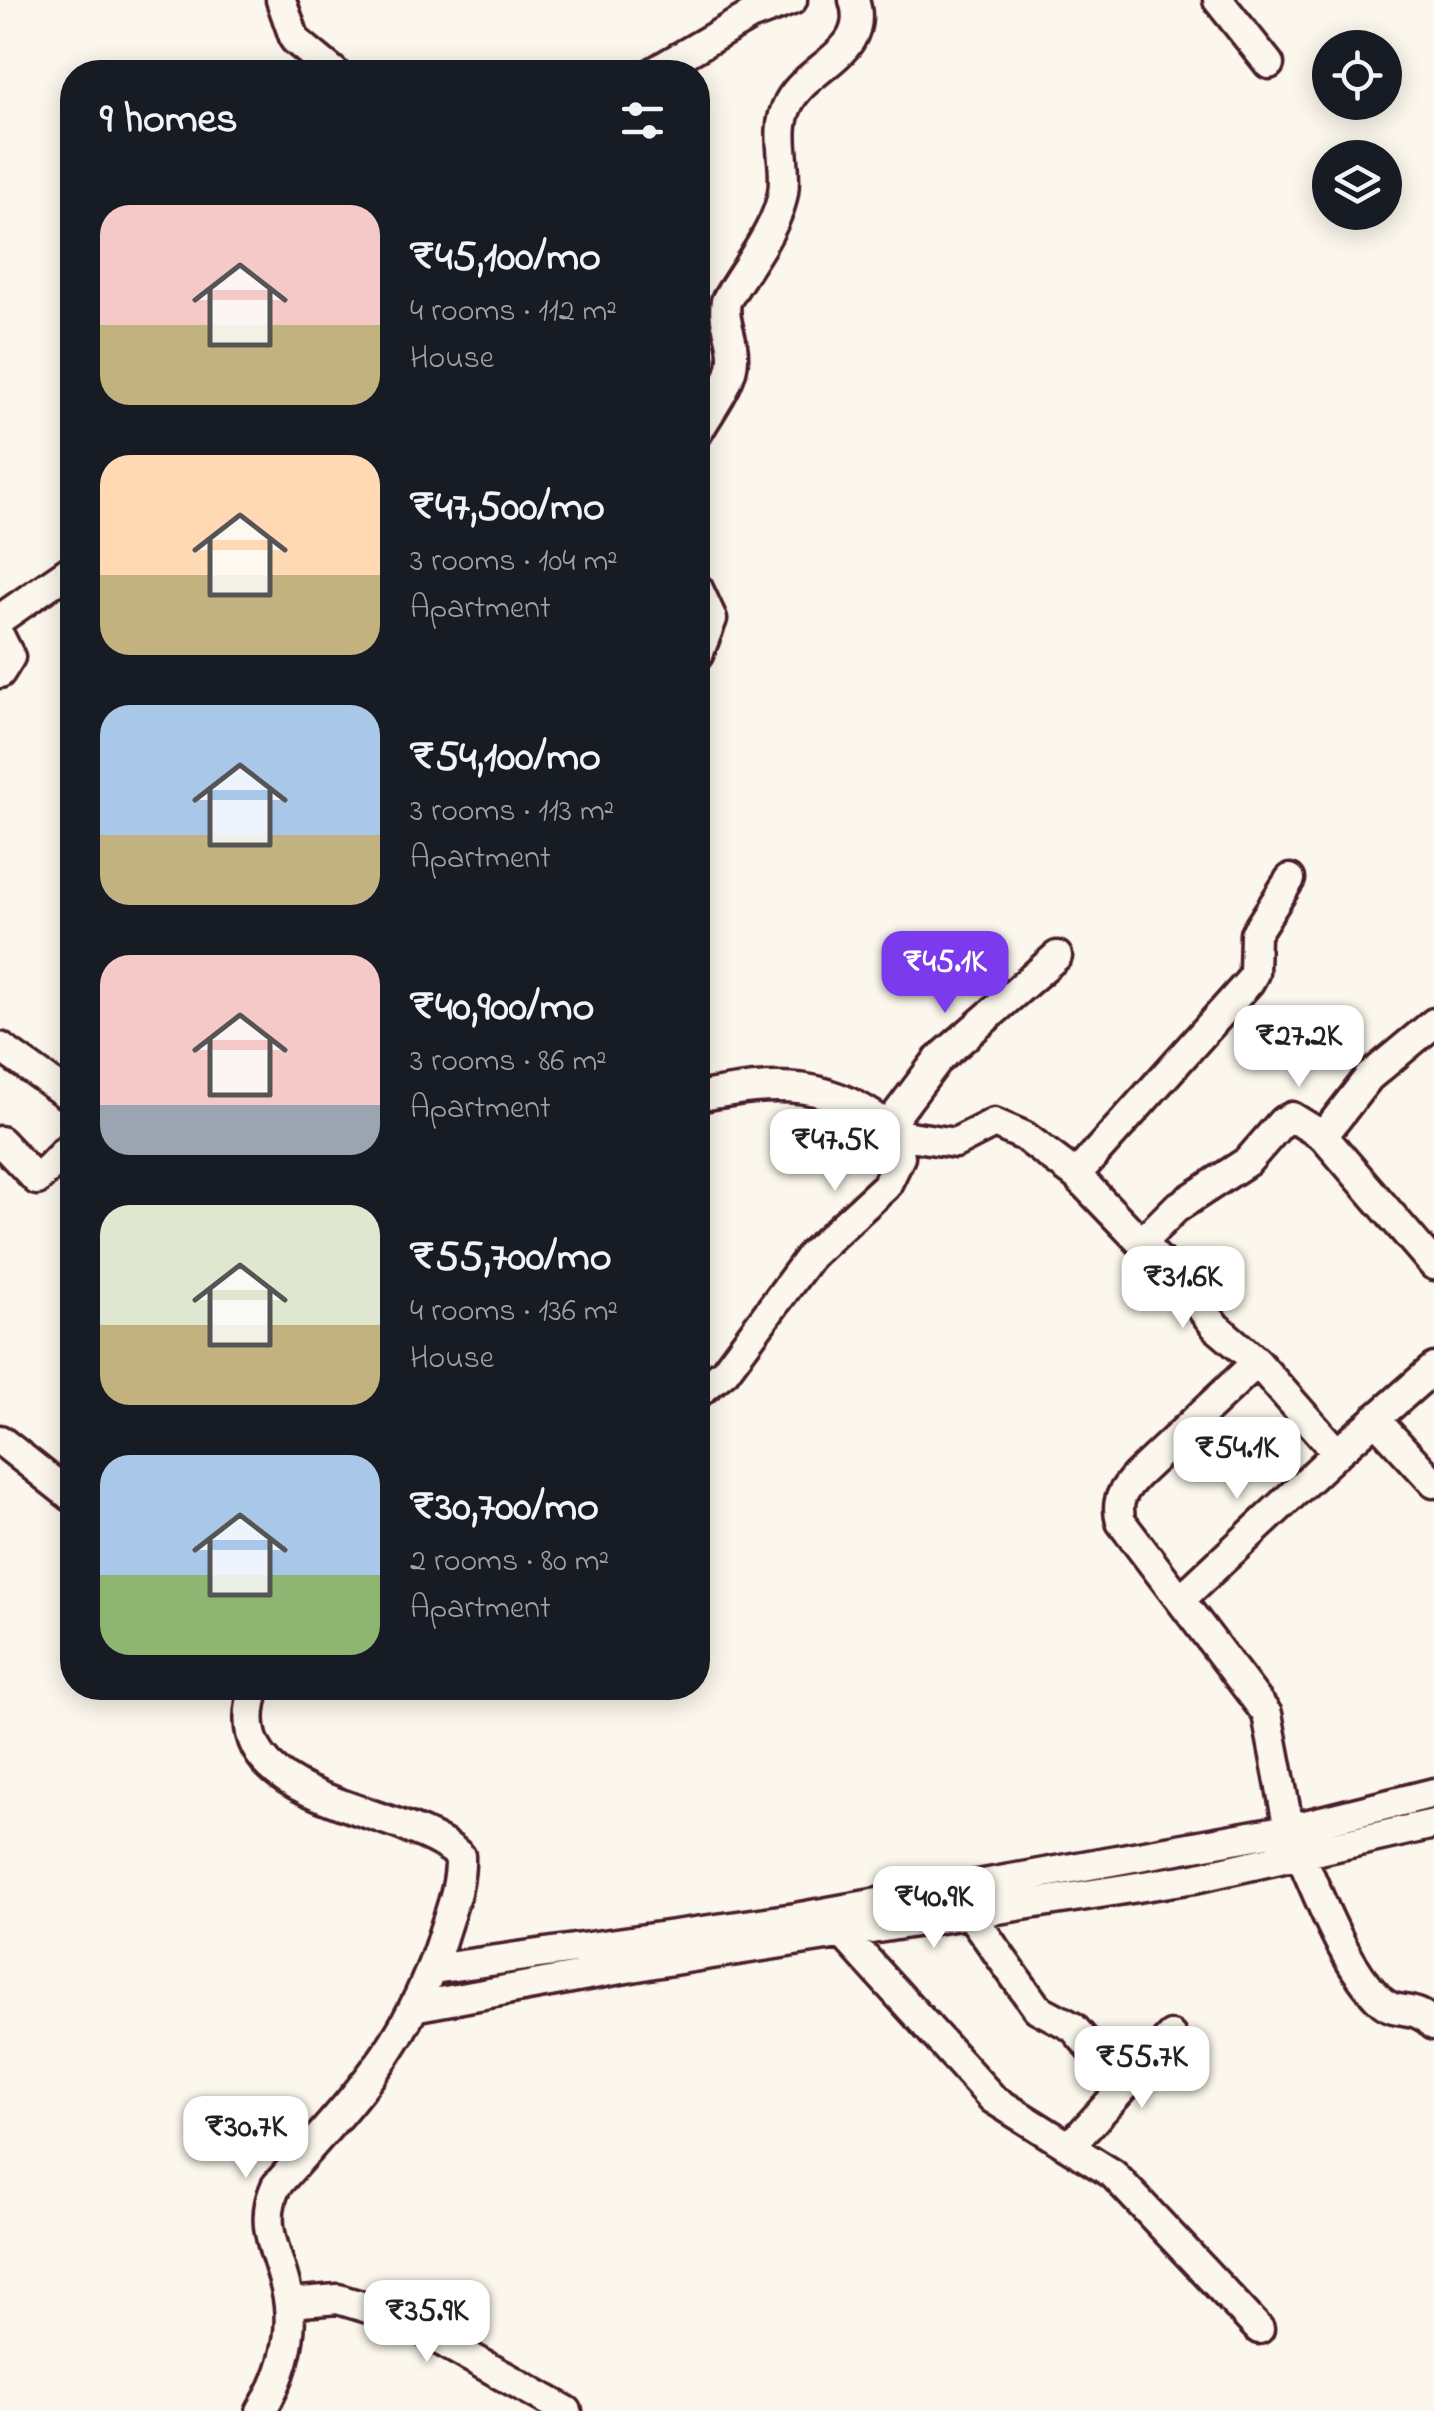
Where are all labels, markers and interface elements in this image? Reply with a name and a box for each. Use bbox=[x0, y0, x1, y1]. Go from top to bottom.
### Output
map controls bbox=[1312, 30, 1402, 230]
button: locate bbox=[1312, 30, 1402, 120]
text: 9 homes bbox=[100, 90, 238, 151]
icon: filters bbox=[615, 93, 670, 148]
button: layers bbox=[1312, 140, 1402, 230]
text: ₹45,100/mo bbox=[410, 228, 601, 289]
icon: home bbox=[180, 245, 300, 365]
text: 4 rooms · 112 m² bbox=[410, 289, 617, 336]
text: House bbox=[410, 336, 494, 383]
text: ₹47,500/mo bbox=[410, 478, 605, 539]
icon: home bbox=[180, 495, 300, 615]
text: 3 rooms · 104 m² bbox=[410, 539, 618, 586]
text: Apartment bbox=[410, 586, 551, 633]
text: ₹54,100/mo bbox=[410, 728, 601, 789]
icon: home bbox=[180, 745, 300, 865]
text: 3 rooms · 113 m² bbox=[410, 789, 614, 836]
text: Apartment bbox=[410, 836, 551, 883]
pin: ₹45.1K bbox=[864, 931, 1026, 1016]
text: ₹45.1K bbox=[904, 940, 986, 987]
text: ₹40,900/mo bbox=[410, 978, 594, 1039]
icon: home bbox=[180, 995, 300, 1115]
pin: ₹27.2K bbox=[1218, 1005, 1380, 1090]
text: ₹27.2K bbox=[1256, 1014, 1342, 1061]
text: 3 rooms · 86 m² bbox=[410, 1039, 607, 1086]
text: Apartment bbox=[410, 1086, 551, 1133]
pin: ₹47.5K bbox=[754, 1109, 916, 1194]
text: ₹47.5K bbox=[792, 1118, 878, 1165]
text: ₹55,700/mo bbox=[410, 1228, 612, 1289]
icon: home bbox=[180, 1245, 300, 1365]
pin: ₹31.6K bbox=[1102, 1246, 1264, 1331]
text: ₹31.6K bbox=[1144, 1255, 1222, 1302]
text: 4 rooms · 136 m² bbox=[410, 1289, 618, 1336]
text: House bbox=[410, 1336, 494, 1383]
pin: ₹54.1K bbox=[1156, 1417, 1318, 1502]
text: ₹54.1K bbox=[1196, 1426, 1278, 1473]
text: ₹30,700/mo bbox=[410, 1478, 599, 1539]
icon: home bbox=[180, 1495, 300, 1615]
text: 2 rooms · 80 m² bbox=[410, 1539, 609, 1586]
text: Apartment bbox=[410, 1586, 551, 1633]
pin: ₹40.9K bbox=[853, 1866, 1015, 1951]
text: ₹40.9K bbox=[895, 1875, 973, 1922]
pin: ₹55.7K bbox=[1061, 2026, 1223, 2111]
text: ₹55.7K bbox=[1096, 2035, 1188, 2082]
pin: ₹30.7K bbox=[165, 2096, 327, 2181]
text: ₹30.7K bbox=[205, 2105, 287, 2152]
pin: ₹35.9K bbox=[346, 2280, 508, 2365]
text: ₹35.9K bbox=[386, 2289, 468, 2336]

